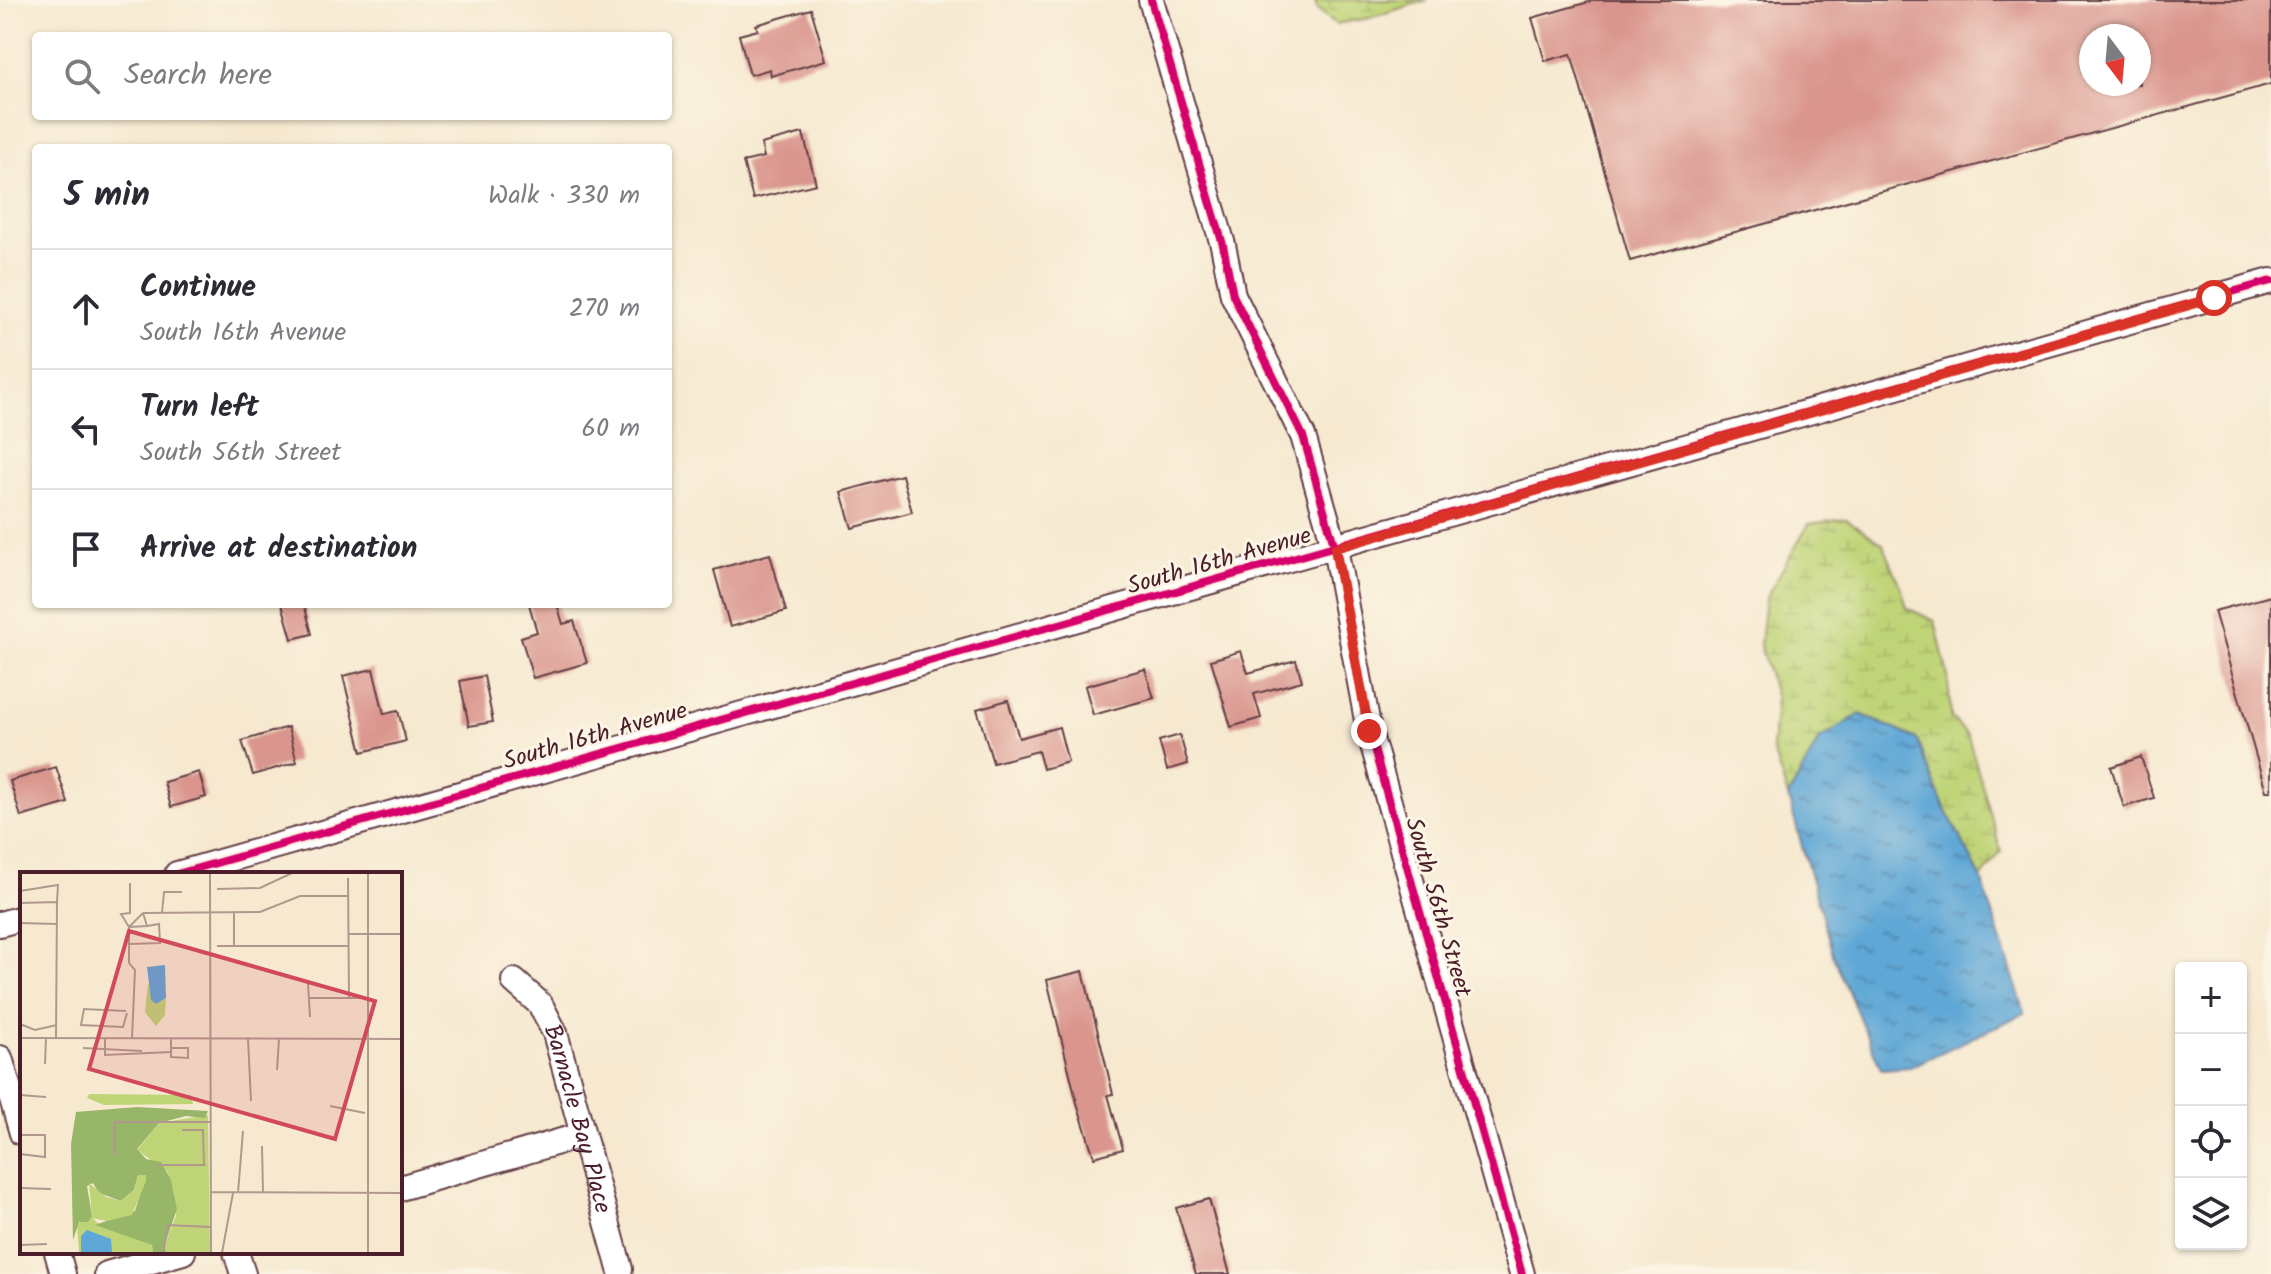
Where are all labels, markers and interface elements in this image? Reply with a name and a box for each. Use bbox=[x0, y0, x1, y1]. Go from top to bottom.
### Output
north arrow bbox=[2079, 24, 2151, 96]
search box bbox=[32, 32, 672, 120]
text: Search here bbox=[124, 52, 272, 100]
icon: search bbox=[60, 54, 104, 98]
text: 5 min bbox=[64, 169, 150, 223]
text: Walk · 330 m bbox=[488, 175, 640, 217]
text: Continue bbox=[140, 264, 256, 312]
route start bbox=[2196, 280, 2232, 316]
icon: ahead bbox=[64, 287, 108, 331]
text: 270 m bbox=[569, 288, 640, 330]
text: South 16th Avenue bbox=[140, 312, 346, 354]
text: Turn left bbox=[140, 384, 259, 432]
icon: left bbox=[64, 407, 108, 451]
text: 60 m bbox=[581, 408, 640, 450]
text: South 56th Street bbox=[140, 432, 341, 474]
street label: South 16th Avenue bbox=[1123, 516, 1316, 606]
text: Arrive at destination bbox=[140, 525, 417, 573]
icon: arrive bbox=[64, 527, 108, 571]
street label: South 16th Avenue bbox=[499, 691, 692, 781]
route end bbox=[1351, 713, 1387, 749]
street label: South 56th Street bbox=[1393, 813, 1482, 1003]
inset map bbox=[20, 872, 402, 1254]
map controls bbox=[2175, 962, 2247, 1250]
button: + bbox=[2175, 962, 2247, 1034]
street label: Barnacle Bay Place bbox=[532, 1017, 622, 1218]
button: − bbox=[2175, 1034, 2247, 1106]
button: locate bbox=[2175, 1106, 2247, 1178]
button: layers bbox=[2175, 1178, 2247, 1250]

